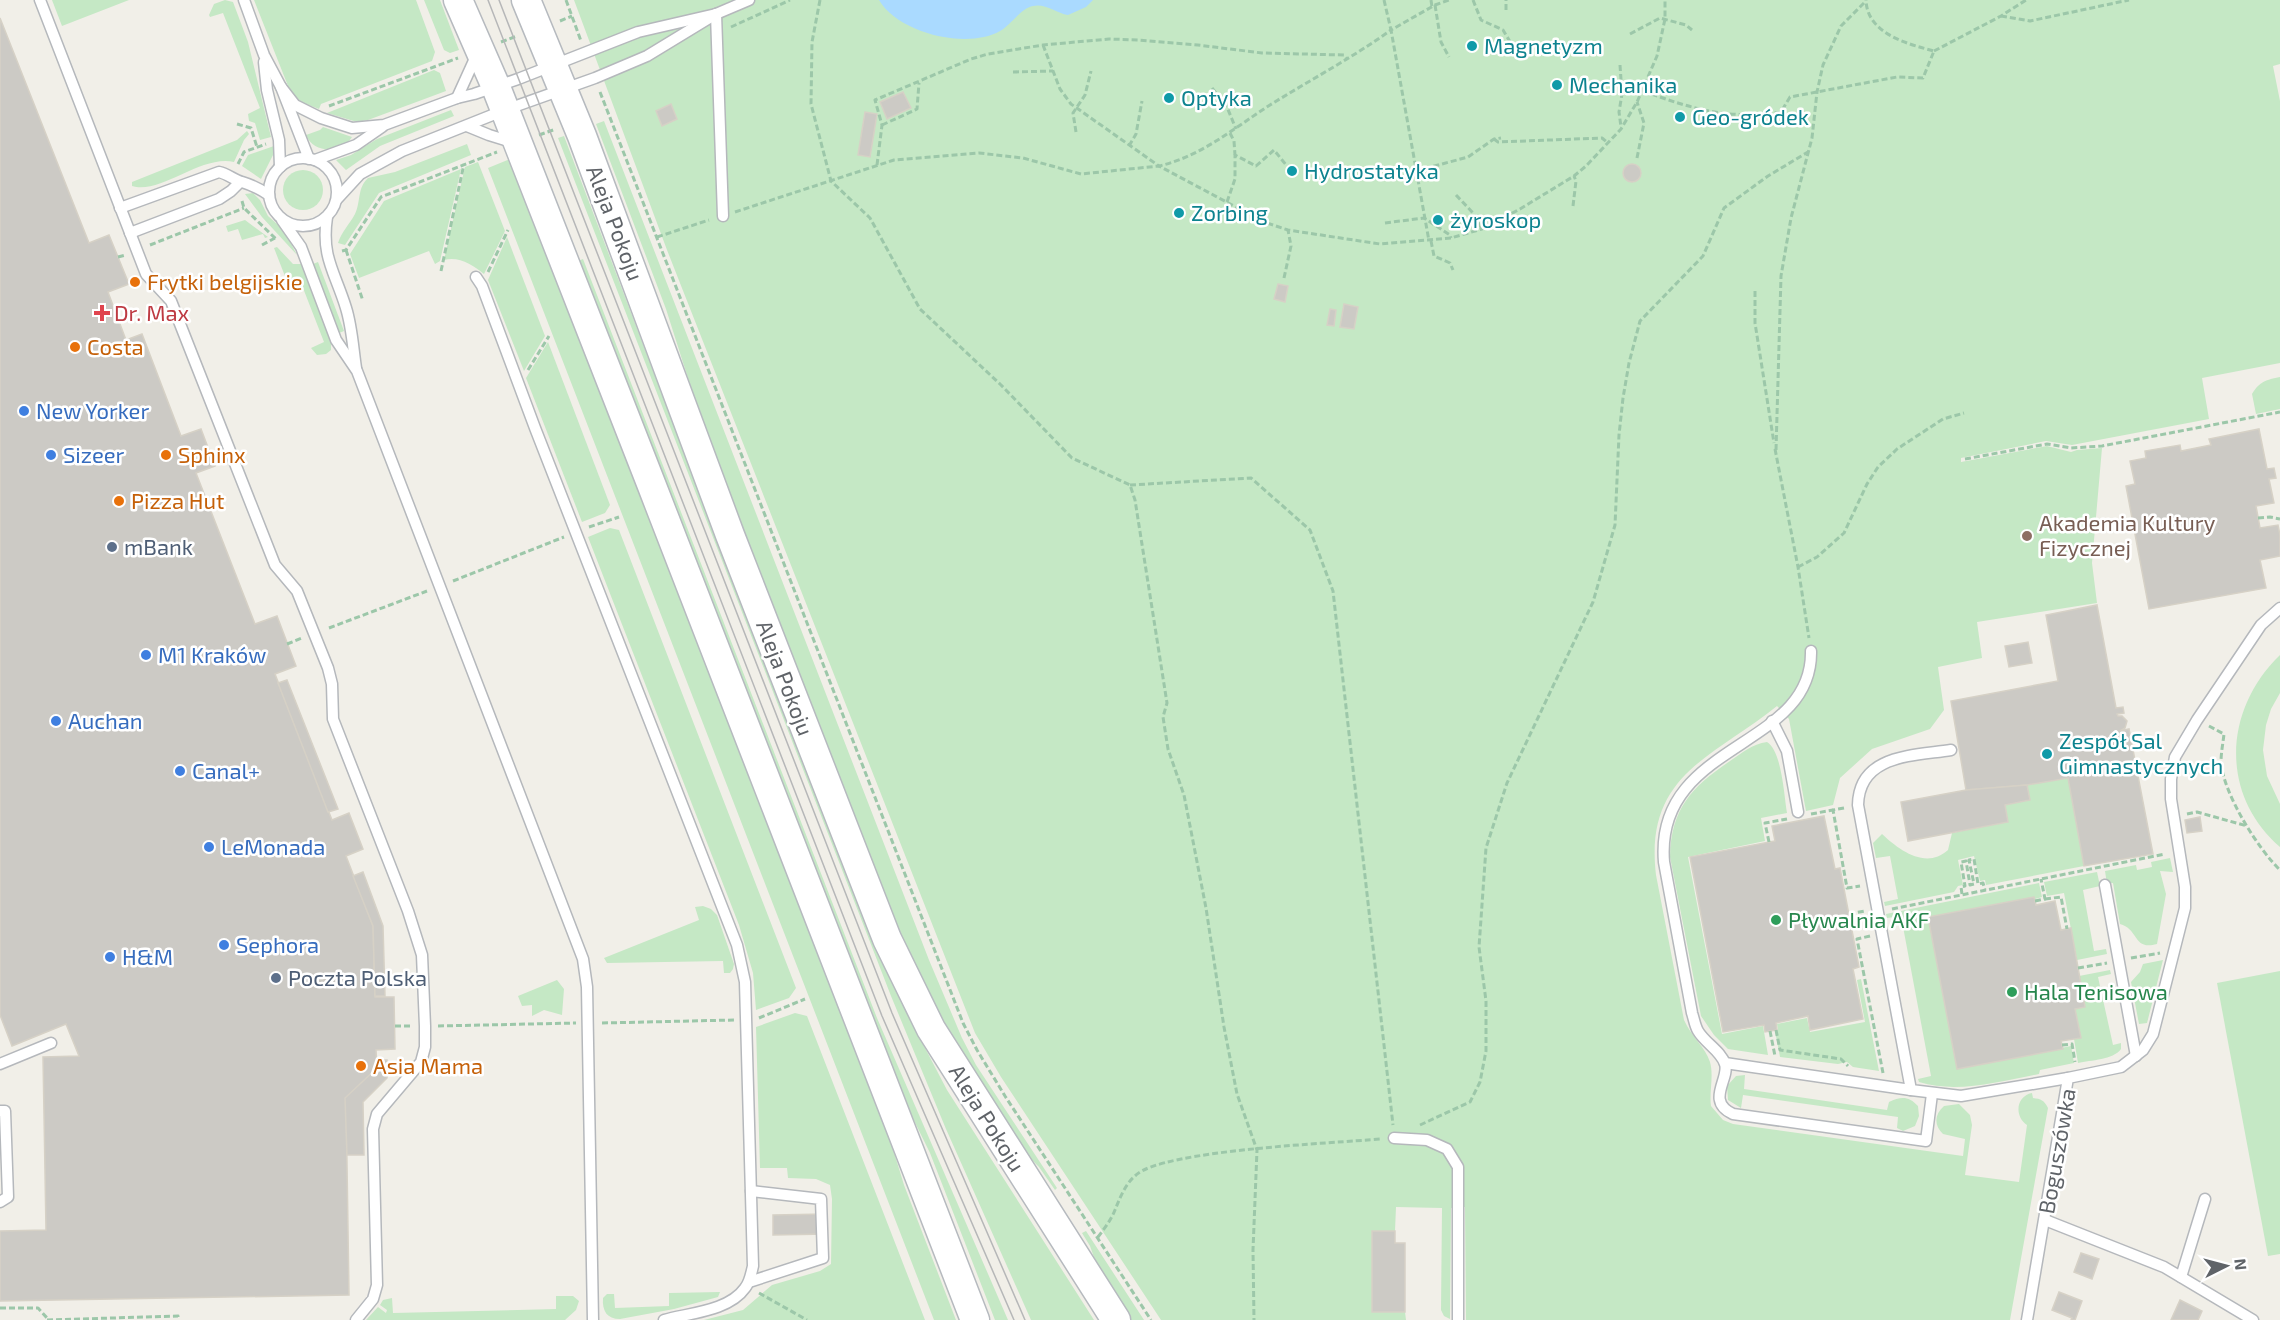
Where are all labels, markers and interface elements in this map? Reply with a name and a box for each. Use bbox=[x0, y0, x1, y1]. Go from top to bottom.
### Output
place label: Magnetyzm bbox=[1484, 32, 1603, 58]
marker: Magnetyzm bbox=[1465, 39, 1479, 53]
place label: Mechanika bbox=[1569, 71, 1677, 97]
marker: Mechanika bbox=[1550, 78, 1564, 92]
place label: Optyka bbox=[1181, 84, 1252, 110]
marker: Optyka bbox=[1162, 91, 1176, 105]
place label: Geo-gródek bbox=[1692, 103, 1809, 129]
marker: Geo-gródek bbox=[1673, 110, 1687, 124]
place label: Hydrostatyka bbox=[1304, 157, 1439, 183]
street label: Aleja Pokoju bbox=[581, 161, 650, 284]
marker: Hydrostatyka bbox=[1285, 164, 1299, 178]
place label: Zorbing bbox=[1191, 199, 1268, 225]
marker: Zorbing bbox=[1172, 206, 1186, 220]
place label: żyroskop bbox=[1450, 206, 1541, 232]
marker: żyroskop bbox=[1431, 213, 1445, 227]
place label: Frytki belgijskie bbox=[147, 268, 303, 295]
marker: Frytki belgijskie bbox=[128, 275, 142, 289]
place label: Dr. Max bbox=[114, 299, 190, 325]
marker: Dr. Max bbox=[95, 306, 109, 320]
place label: Costa bbox=[87, 333, 144, 359]
marker: Costa bbox=[68, 340, 82, 354]
place label: New Yorker bbox=[36, 397, 149, 423]
marker: New Yorker bbox=[17, 404, 31, 418]
place label: Sizeer bbox=[63, 441, 125, 467]
place label: Sphinx bbox=[178, 441, 246, 467]
marker: Sizeer bbox=[44, 448, 58, 462]
marker: Sphinx bbox=[159, 448, 173, 462]
place label: Pizza Hut bbox=[131, 487, 224, 513]
marker: Pizza Hut bbox=[112, 494, 126, 508]
place label: Akademia Kultury Fizycznej bbox=[2039, 509, 2216, 561]
marker: Akademia Kultury Fizycznej bbox=[2020, 529, 2034, 543]
place label: mBank bbox=[124, 533, 193, 559]
marker: mBank bbox=[105, 540, 119, 554]
street label: Aleja Pokoju bbox=[751, 616, 820, 739]
place label: M1 Kraków bbox=[158, 641, 266, 667]
marker: M1 Kraków bbox=[139, 648, 153, 662]
place label: Auchan bbox=[68, 707, 143, 733]
marker: Auchan bbox=[49, 714, 63, 728]
place label: Zespół Sal Gimnastycznych bbox=[2059, 727, 2223, 778]
marker: Zespół Sal Gimnastycznych bbox=[2040, 747, 2054, 761]
place label: Canal+ bbox=[192, 757, 260, 783]
marker: Canal+ bbox=[173, 764, 187, 778]
place label: LeMonada bbox=[221, 833, 325, 859]
marker: LeMonada bbox=[202, 840, 216, 854]
place label: Pływalnia AKF bbox=[1788, 906, 1929, 932]
marker: Pływalnia AKF bbox=[1769, 913, 1783, 927]
place label: Sephora bbox=[236, 931, 319, 957]
marker: Sephora bbox=[217, 938, 231, 952]
place label: H&M bbox=[122, 943, 173, 969]
marker: H&M bbox=[103, 950, 117, 964]
place label: Poczta Polska bbox=[288, 964, 427, 990]
marker: Poczta Polska bbox=[269, 971, 283, 985]
place label: Hala Tenisowa bbox=[2024, 978, 2168, 1004]
marker: Hala Tenisowa bbox=[2005, 985, 2019, 999]
place label: Asia Mama bbox=[373, 1052, 483, 1078]
marker: Asia Mama bbox=[354, 1059, 368, 1073]
street label: Aleja Pokoju bbox=[944, 1059, 1031, 1176]
street label: Boguszówka bbox=[2032, 1086, 2080, 1216]
north arrow bbox=[2196, 1236, 2256, 1296]
text: N bbox=[2231, 1258, 2251, 1271]

